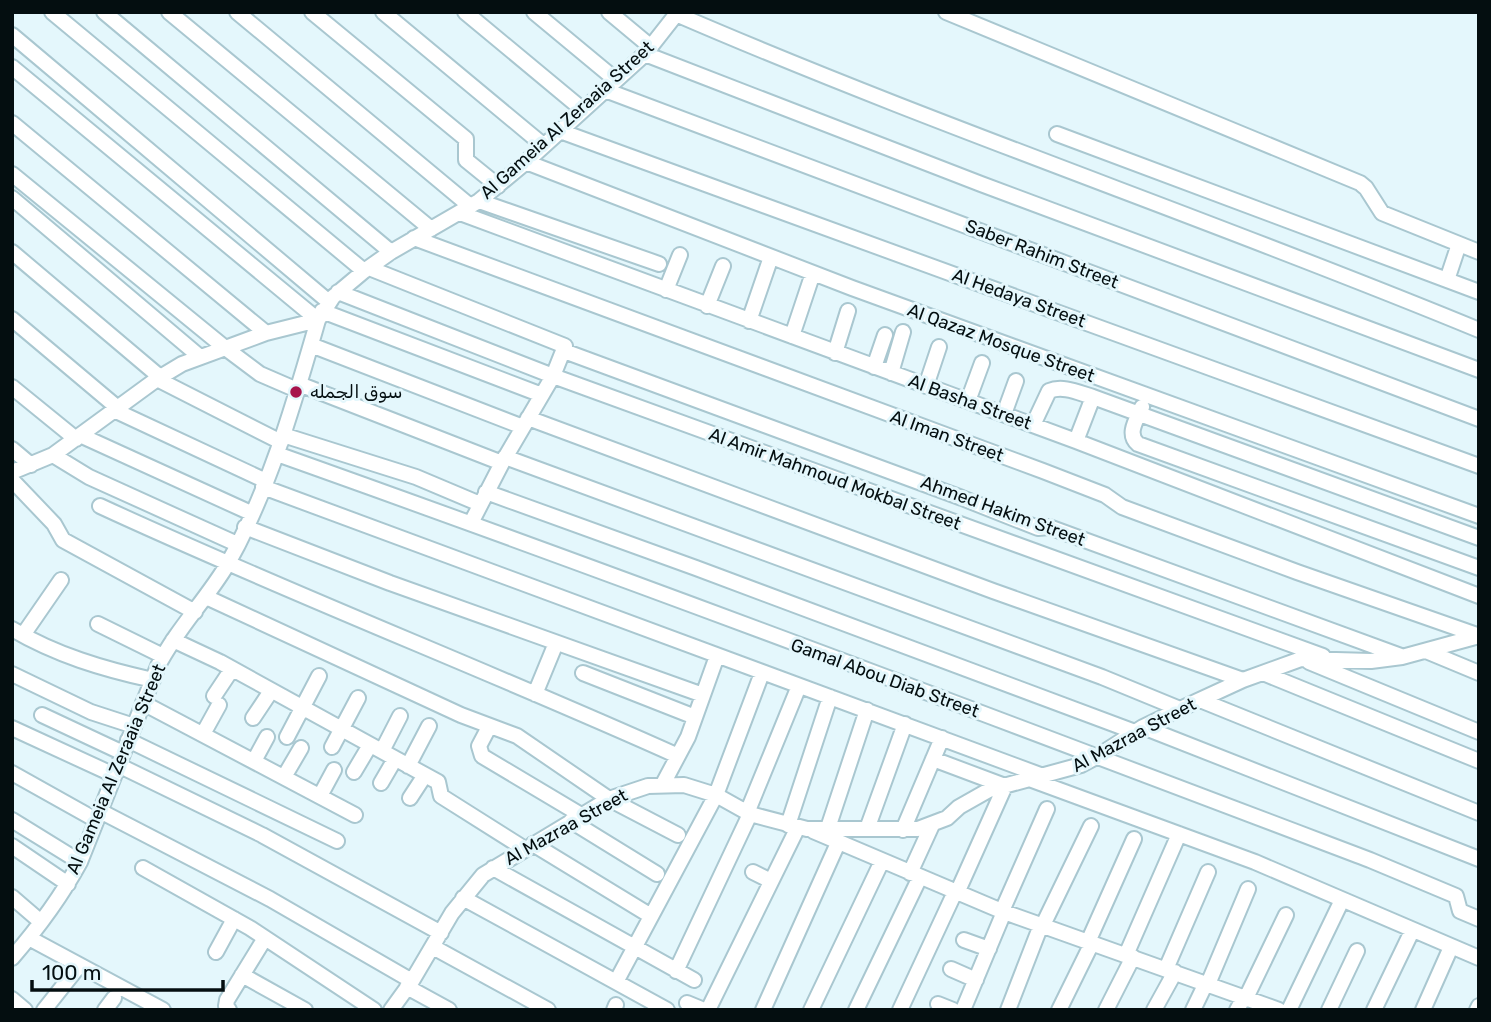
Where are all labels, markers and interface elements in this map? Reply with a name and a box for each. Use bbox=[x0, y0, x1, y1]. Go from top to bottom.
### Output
street label: Al Gameia Al Zeraaia Street bbox=[476, 36, 658, 204]
street label: Saber Rahim Street bbox=[962, 215, 1122, 293]
street label: Al Hedaya Street bbox=[949, 264, 1089, 332]
street label: Al Qazaz Mosque Street bbox=[904, 299, 1098, 387]
street label: Al Basha Street bbox=[905, 370, 1035, 434]
place label: سوق الجمله bbox=[310, 381, 402, 403]
marker: سوق الجمله bbox=[288, 384, 304, 400]
street label: Al Iman Street bbox=[887, 405, 1007, 467]
street label: Al Amir Mahmoud Mokbal Street bbox=[706, 423, 964, 535]
street label: Ahmed Hakim Street bbox=[918, 471, 1088, 551]
street label: Gamal Abou Diab Street bbox=[788, 634, 982, 722]
street label: Al Gameia Al Zeraaia Street bbox=[62, 661, 170, 877]
street label: Al Mazraa Street bbox=[1068, 693, 1200, 777]
street label: Al Mazraa Street bbox=[501, 784, 631, 870]
scale bar bbox=[32, 948, 222, 992]
text: 100 m bbox=[42, 960, 101, 985]

